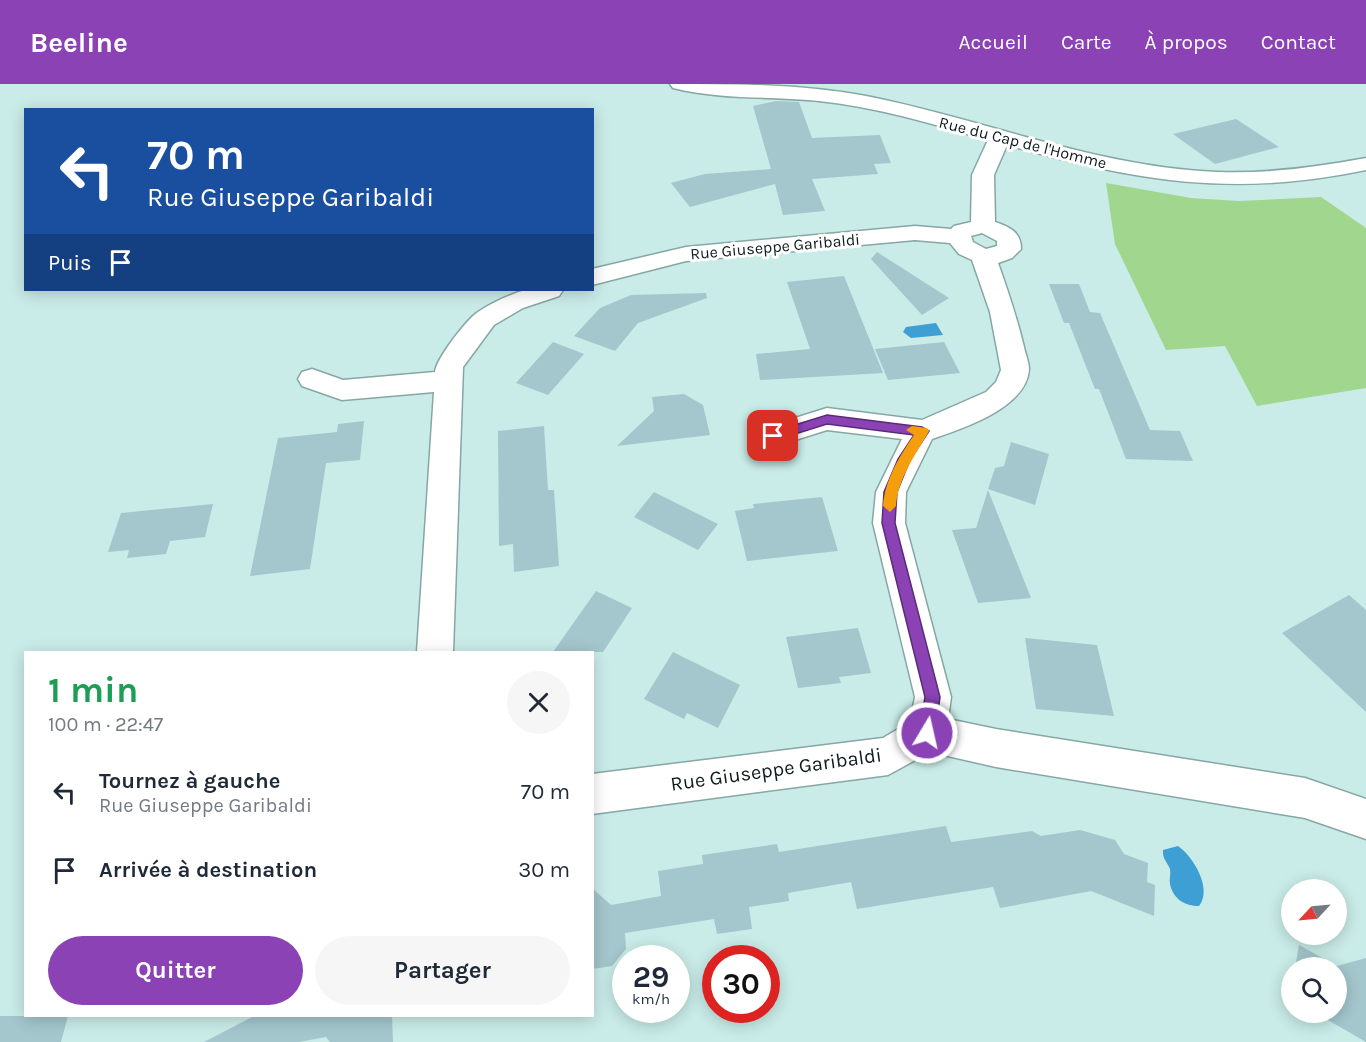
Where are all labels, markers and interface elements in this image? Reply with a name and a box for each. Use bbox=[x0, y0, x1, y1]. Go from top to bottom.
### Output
text: Beeline bbox=[30, 26, 128, 59]
text: Accueil bbox=[959, 30, 1028, 54]
text: Carte bbox=[1061, 30, 1112, 54]
text: À propos bbox=[1145, 30, 1228, 54]
text: Contact bbox=[1261, 30, 1336, 54]
street label: Rue du Cap de l'Homme bbox=[937, 112, 1109, 173]
text: 70 m bbox=[147, 130, 245, 180]
icon: left bbox=[48, 132, 126, 210]
text: Rue Giuseppe Garibaldi bbox=[147, 181, 434, 213]
street label: Rue Giuseppe Garibaldi bbox=[689, 230, 861, 263]
icon: arrive bbox=[104, 246, 137, 279]
text: Puis bbox=[48, 250, 92, 276]
pin bbox=[747, 410, 798, 461]
icon: arrive bbox=[756, 419, 789, 452]
text: 1 min bbox=[48, 669, 138, 711]
button: close bbox=[507, 671, 570, 734]
position arrow bbox=[895, 701, 959, 765]
text: 100 m · 22:47 bbox=[48, 713, 163, 736]
street label: Rue Giuseppe Garibaldi bbox=[669, 743, 883, 796]
text: Tournez à gauche bbox=[99, 768, 280, 794]
icon: left bbox=[48, 776, 81, 809]
text: 70 m bbox=[521, 779, 570, 805]
text: Rue Giuseppe Garibaldi bbox=[99, 794, 312, 817]
icon: arrive bbox=[48, 854, 81, 887]
text: Arrivée à destination bbox=[99, 857, 317, 883]
text: 30 m bbox=[518, 857, 570, 883]
north arrow bbox=[1281, 879, 1347, 945]
map controls bbox=[1281, 879, 1347, 1023]
button: Quitter bbox=[48, 936, 303, 1005]
button: Partager bbox=[315, 936, 570, 1005]
speed limit sign: 30 bbox=[702, 945, 780, 1023]
button: search bbox=[1281, 957, 1347, 1023]
text: 29 bbox=[633, 959, 669, 995]
text: km/h bbox=[632, 990, 670, 1008]

